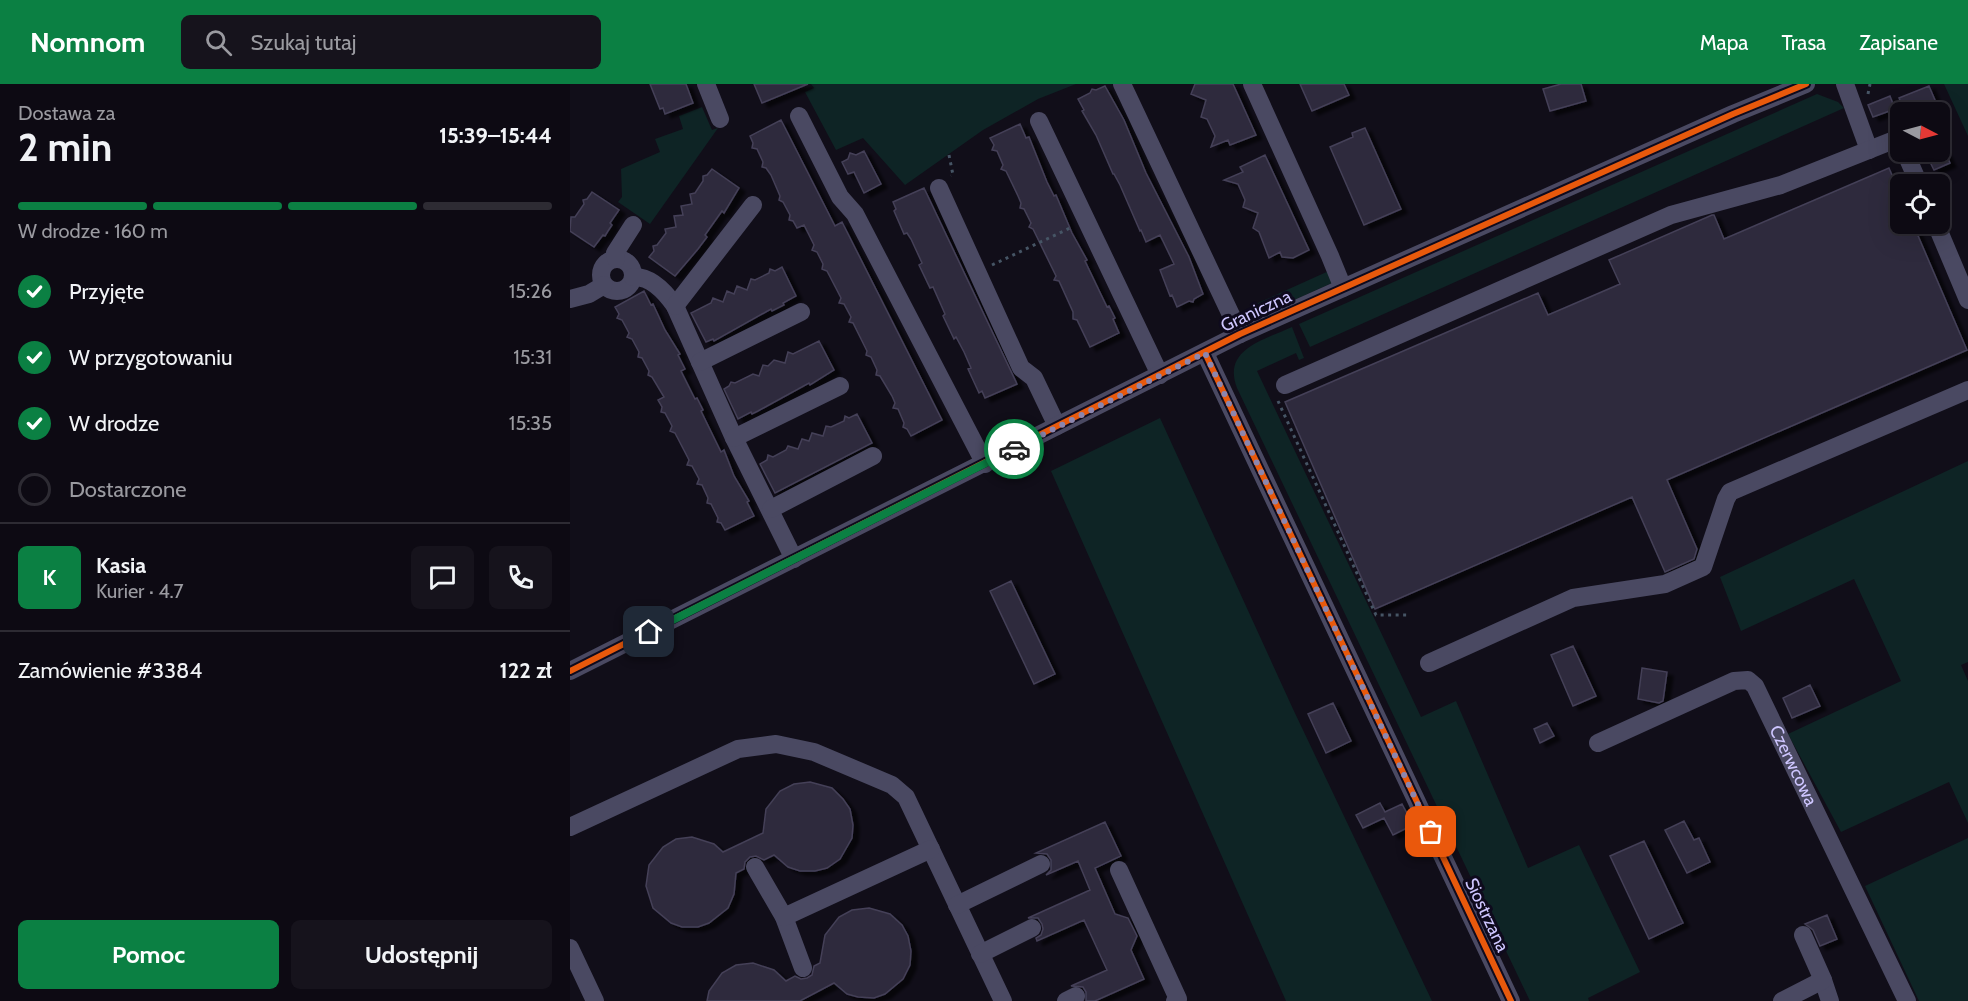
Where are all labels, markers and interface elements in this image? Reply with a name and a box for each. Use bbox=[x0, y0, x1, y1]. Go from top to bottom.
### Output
search box bbox=[181, 15, 601, 69]
text: Nomnom bbox=[30, 25, 145, 59]
icon: search bbox=[202, 26, 235, 59]
text: Szukaj tutaj bbox=[250, 29, 356, 56]
text: Mapa bbox=[1700, 30, 1748, 55]
text: Trasa bbox=[1781, 30, 1826, 55]
text: Zapisane bbox=[1859, 30, 1938, 55]
text: Dostawa za bbox=[18, 101, 115, 125]
north arrow bbox=[1890, 102, 1950, 162]
map controls bbox=[1890, 102, 1950, 234]
text: 15:39–15:44 bbox=[439, 122, 552, 149]
text: 2 min bbox=[18, 123, 112, 171]
button: locate bbox=[1890, 174, 1950, 234]
text: W drodze · 160 m bbox=[18, 219, 168, 243]
icon: check bbox=[18, 275, 51, 308]
text: Przyjęte bbox=[69, 278, 144, 305]
text: 15:26 bbox=[509, 279, 552, 303]
street label: Graniczna bbox=[1217, 285, 1295, 337]
icon: check bbox=[18, 341, 51, 374]
text: W przygotowaniu bbox=[69, 344, 232, 371]
text: 15:31 bbox=[513, 345, 552, 369]
icon: check bbox=[18, 407, 51, 440]
text: W drodze bbox=[69, 410, 159, 437]
text: 15:35 bbox=[509, 411, 552, 435]
courier bbox=[984, 419, 1044, 479]
icon: car bbox=[998, 433, 1031, 466]
text: Dostarczone bbox=[69, 476, 186, 503]
button: chat bbox=[411, 546, 474, 609]
button: phone bbox=[489, 546, 552, 609]
text: Kasia bbox=[96, 552, 146, 579]
text: K bbox=[43, 564, 56, 591]
text: Kurier · 4.7 bbox=[96, 579, 184, 603]
pin bbox=[623, 606, 674, 657]
icon: home bbox=[632, 615, 665, 648]
text: Zamówienie #3384 bbox=[18, 657, 202, 684]
text: 122 zł bbox=[500, 657, 552, 684]
street label: Czerwcowa bbox=[1765, 722, 1822, 810]
pin bbox=[1405, 806, 1456, 857]
icon: bag bbox=[1414, 815, 1447, 848]
street label: Siostrzana bbox=[1460, 874, 1514, 956]
button: Pomoc bbox=[18, 920, 279, 989]
button: Udostępnij bbox=[291, 920, 552, 989]

